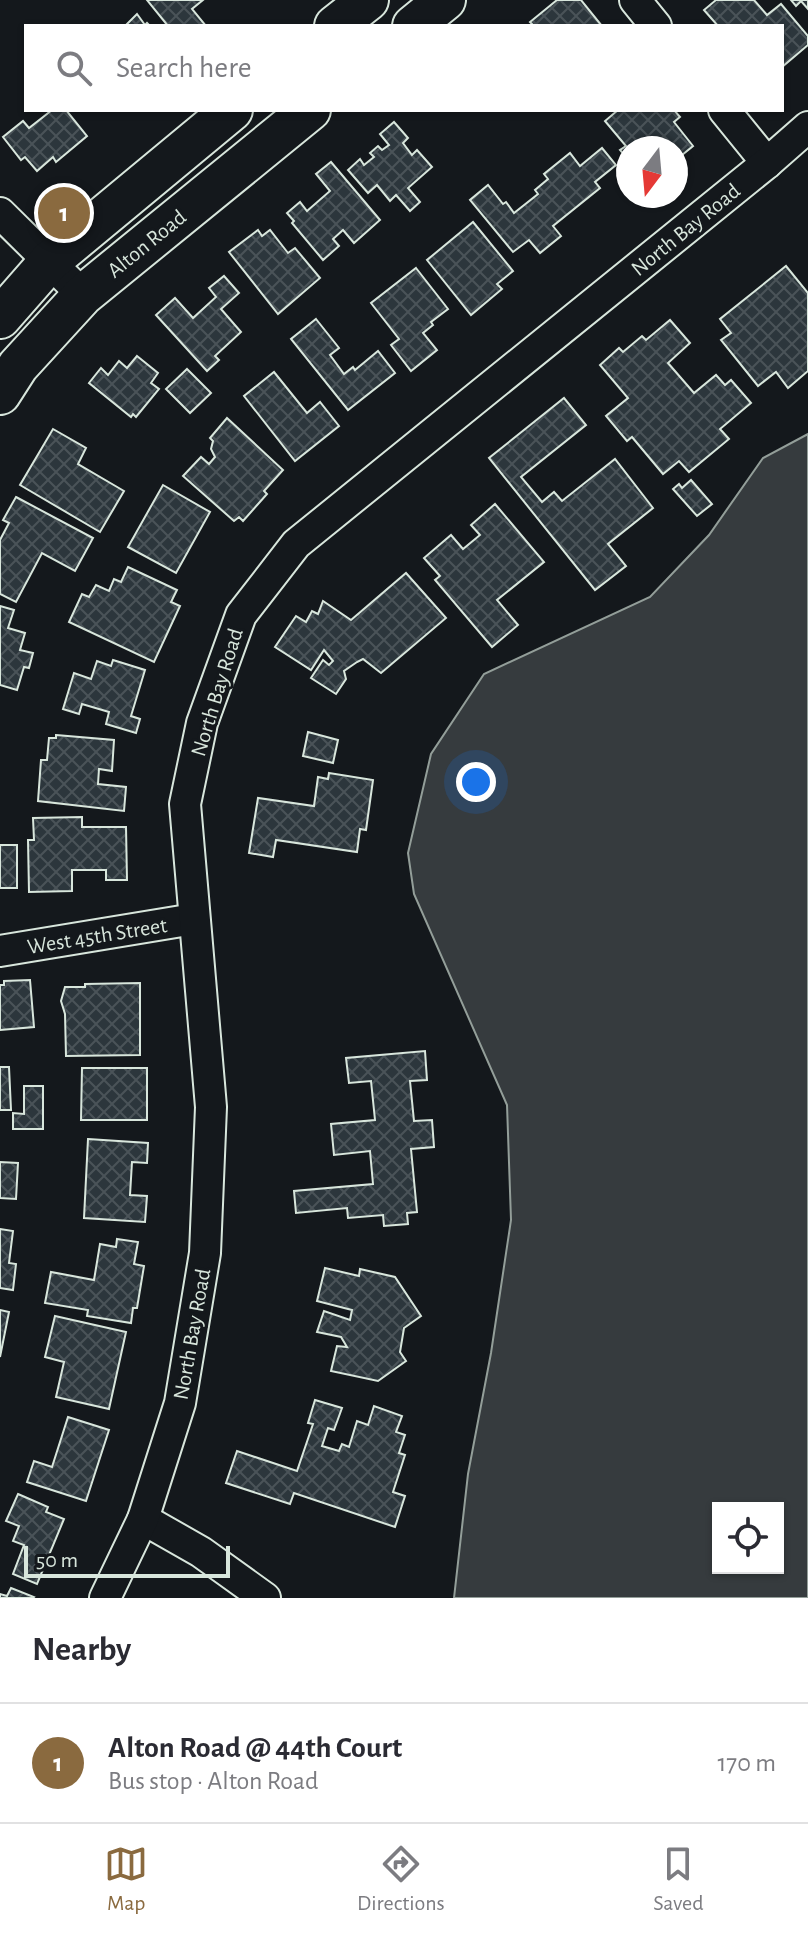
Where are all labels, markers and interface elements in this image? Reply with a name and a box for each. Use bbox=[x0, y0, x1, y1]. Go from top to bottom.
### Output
search box bbox=[24, 24, 784, 112]
icon: search bbox=[52, 46, 96, 90]
text: Search here bbox=[116, 53, 252, 83]
north arrow bbox=[616, 136, 688, 208]
street label: North Bay Road bbox=[627, 179, 744, 280]
pin: 1 bbox=[38, 183, 90, 243]
street label: Alton Road bbox=[103, 206, 190, 282]
street label: North Bay Road bbox=[187, 626, 247, 759]
your location bbox=[456, 762, 496, 802]
street label: West 45th Street bbox=[26, 914, 169, 958]
street label: North Bay Road bbox=[170, 1267, 214, 1401]
map controls bbox=[712, 1502, 784, 1574]
button: locate bbox=[712, 1502, 784, 1574]
scale bar bbox=[24, 1542, 230, 1578]
text: 50 m bbox=[36, 1549, 78, 1571]
text: Nearby bbox=[32, 1633, 131, 1667]
text: Alton Road @ 44th Court bbox=[108, 1733, 402, 1763]
text: 1 bbox=[53, 1750, 63, 1776]
text: 170 m bbox=[717, 1750, 776, 1776]
text: Bus stop · Alton Road bbox=[108, 1768, 319, 1794]
tab: Map bbox=[104, 1842, 148, 1916]
tab: Directions bbox=[357, 1842, 445, 1916]
tab: Saved bbox=[653, 1842, 704, 1916]

